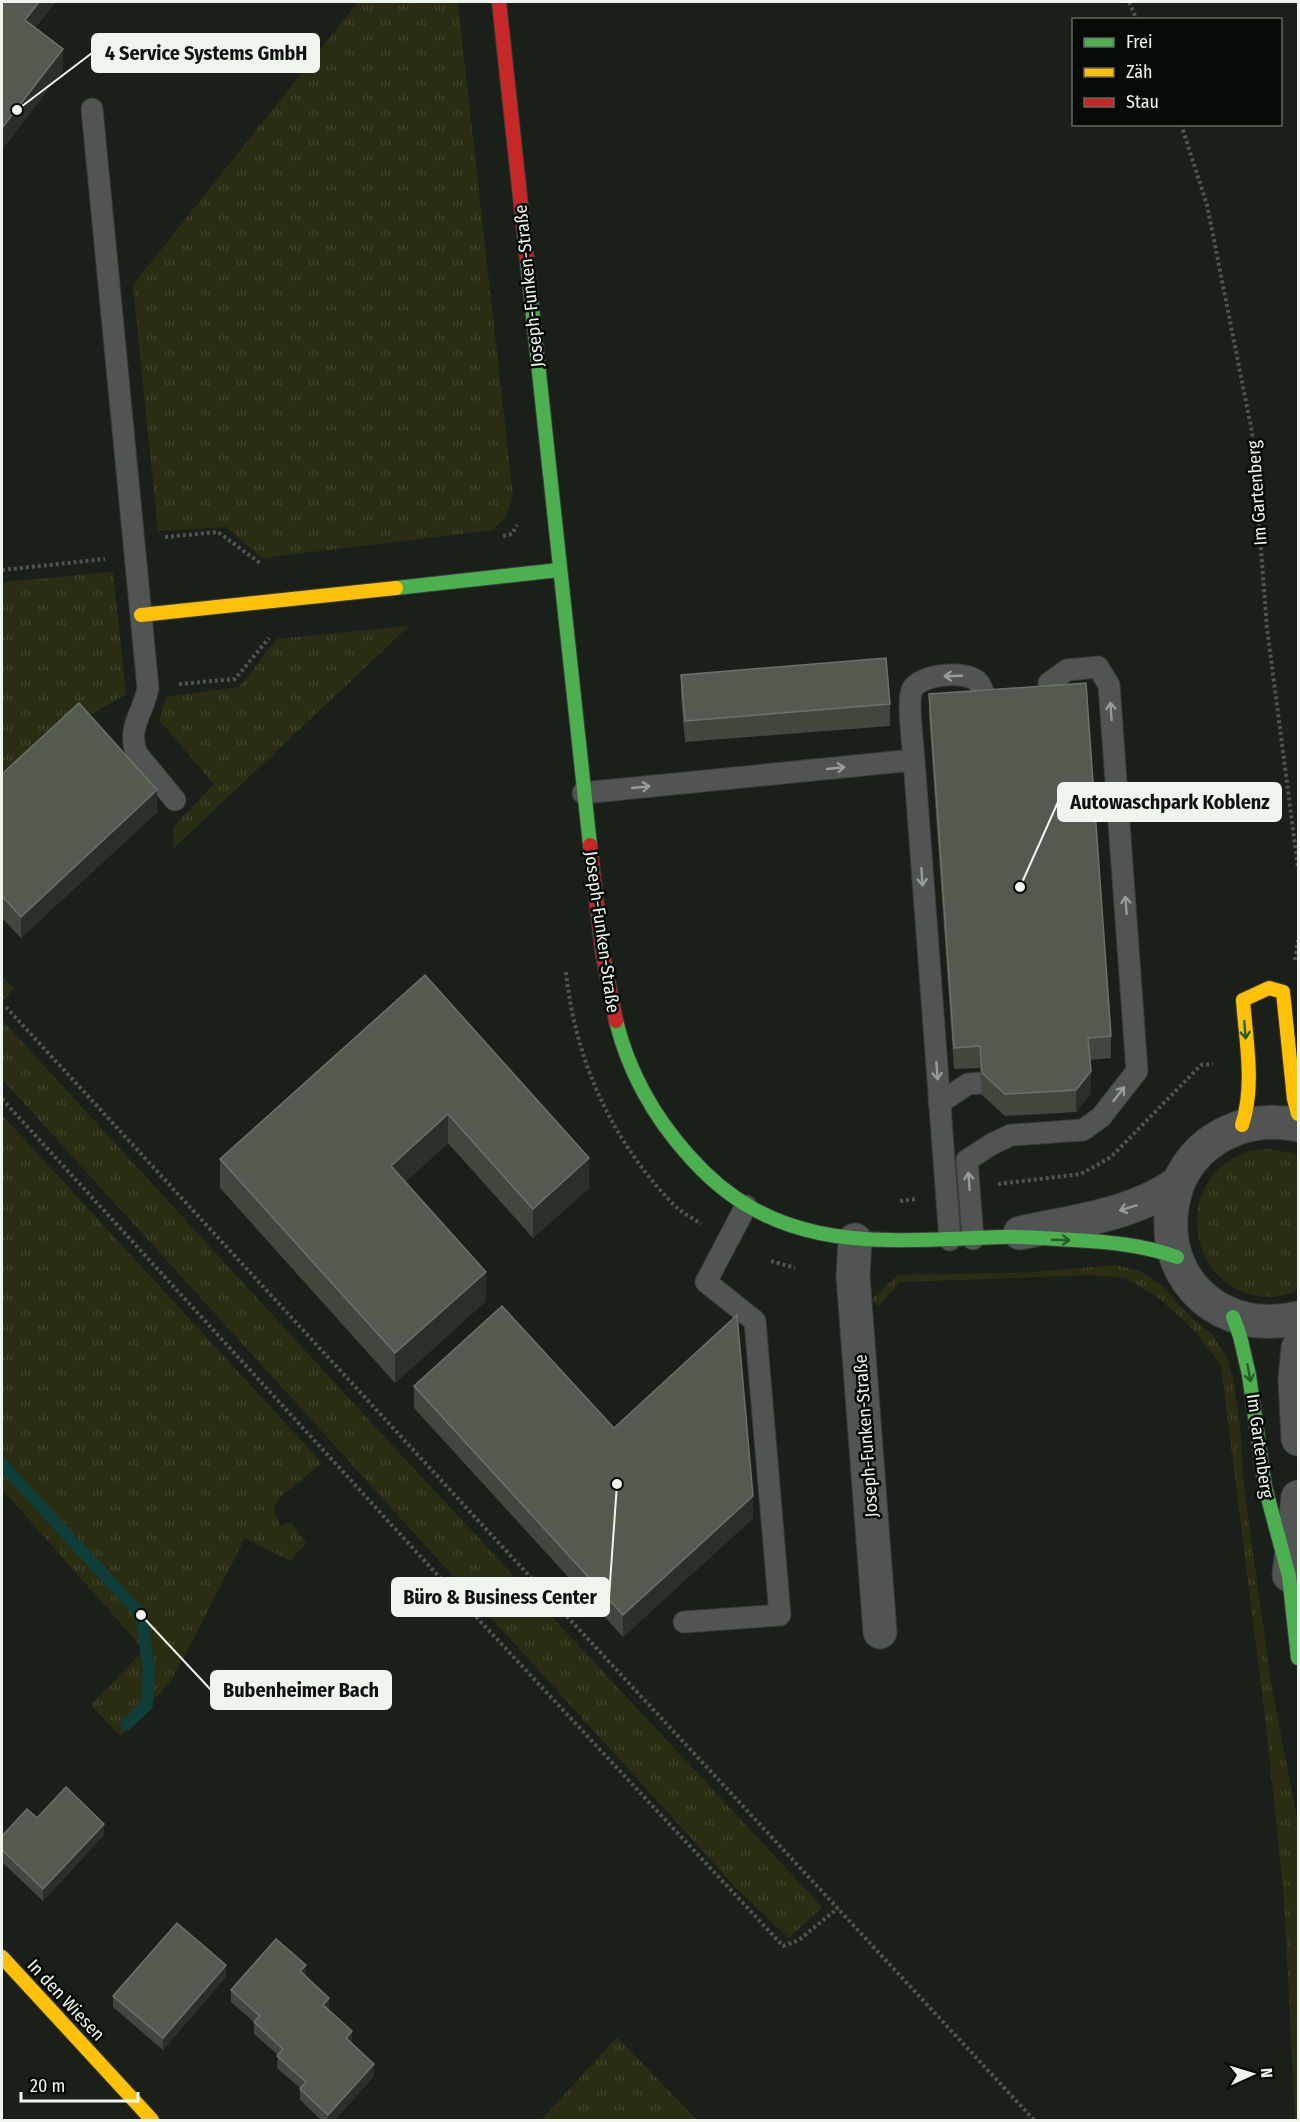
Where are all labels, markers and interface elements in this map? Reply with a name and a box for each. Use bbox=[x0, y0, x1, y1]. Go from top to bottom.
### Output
legend bbox=[1072, 18, 1282, 126]
text: Frei bbox=[1126, 31, 1152, 53]
callout: 4 Service Systems GmbH bbox=[92, 34, 319, 72]
text: 4 Service Systems GmbH bbox=[105, 41, 307, 65]
text: Zäh bbox=[1126, 61, 1153, 83]
text: Stau bbox=[1126, 91, 1159, 113]
street label: Joseph-Funken-Straße bbox=[510, 204, 548, 368]
street label: Im Gartenberg bbox=[1242, 439, 1272, 546]
one-way arrow bbox=[943, 670, 963, 681]
one-way arrow bbox=[1105, 701, 1116, 721]
one-way arrow bbox=[825, 762, 845, 773]
one-way arrow bbox=[631, 781, 651, 792]
callout: Autowaschpark Koblenz bbox=[1058, 783, 1281, 821]
text: Autowaschpark Koblenz bbox=[1069, 790, 1270, 814]
street label: Joseph-Funken-Straße bbox=[580, 850, 624, 1014]
one-way arrow bbox=[917, 866, 928, 886]
one-way arrow bbox=[1120, 896, 1131, 916]
one-way arrow bbox=[1240, 1020, 1251, 1040]
one-way arrow bbox=[932, 1061, 943, 1081]
one-way arrow bbox=[1112, 1086, 1125, 1102]
one-way arrow bbox=[963, 1171, 974, 1191]
one-way arrow bbox=[1119, 1203, 1138, 1214]
one-way arrow bbox=[1051, 1234, 1071, 1245]
street label: Joseph-Funken-Straße bbox=[849, 1354, 883, 1518]
one-way arrow bbox=[1244, 1363, 1255, 1382]
street label: Im Gartenberg bbox=[1242, 1392, 1278, 1500]
callout: Büro & Business Center bbox=[392, 1578, 609, 1616]
text: Büro & Business Center bbox=[403, 1585, 598, 1609]
callout: Bubenheimer Bach bbox=[211, 1671, 391, 1709]
text: Bubenheimer Bach bbox=[223, 1678, 379, 1702]
street label: In den Wiesen bbox=[23, 1955, 109, 2045]
north arrow bbox=[1222, 2044, 1282, 2104]
scale bar bbox=[21, 2065, 138, 2103]
text: N bbox=[1257, 2068, 1276, 2078]
text: 20 m bbox=[30, 2075, 65, 2097]

